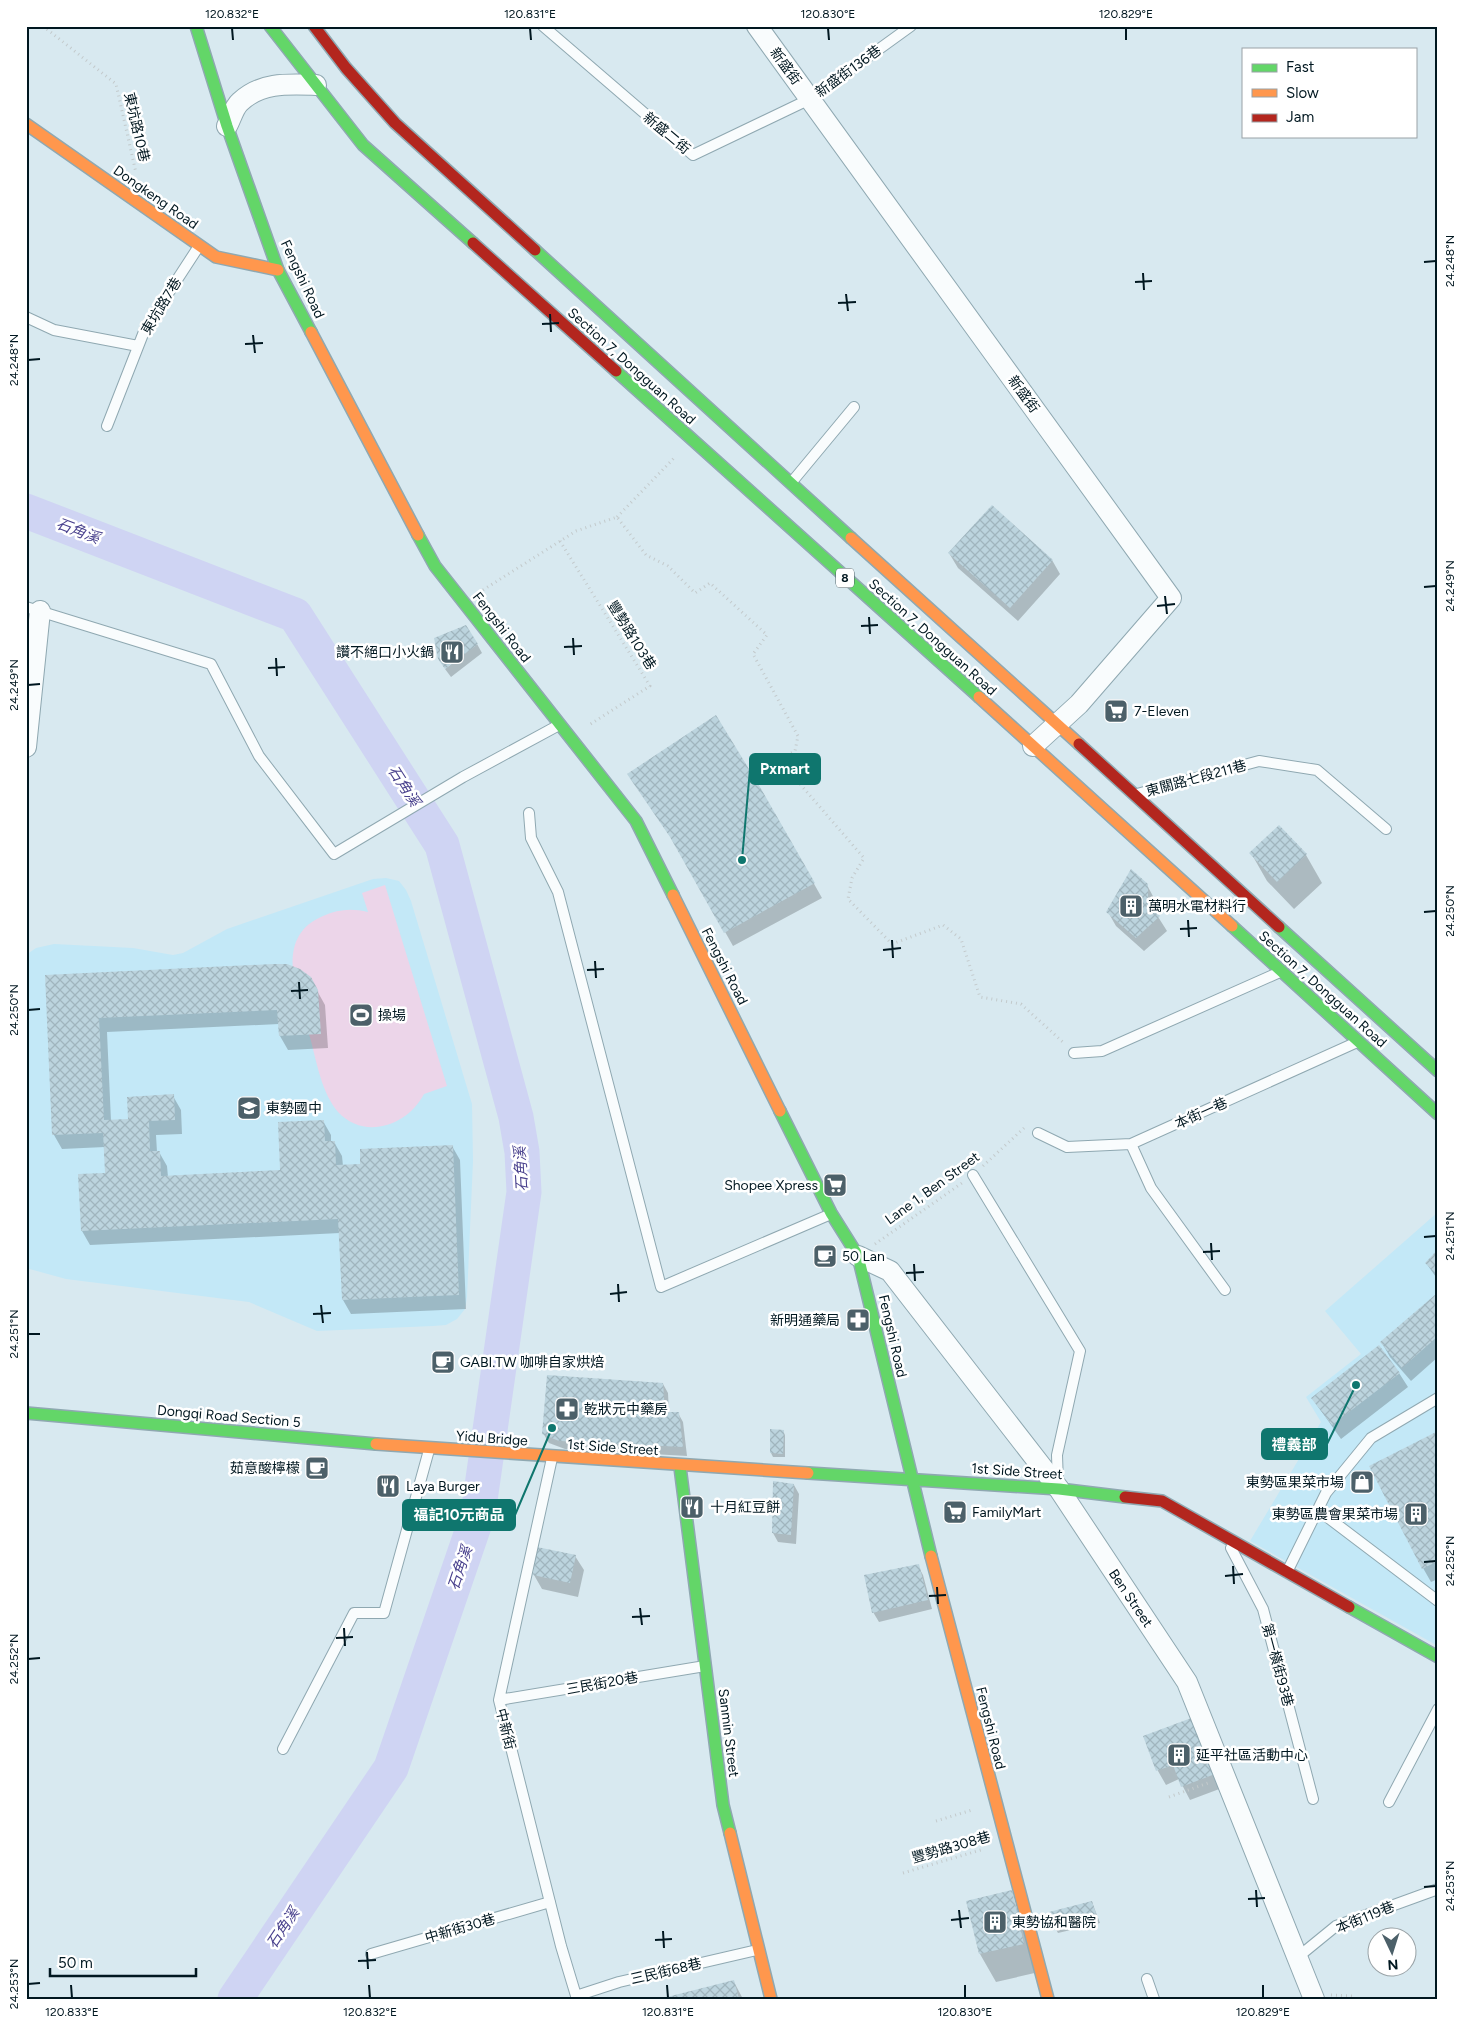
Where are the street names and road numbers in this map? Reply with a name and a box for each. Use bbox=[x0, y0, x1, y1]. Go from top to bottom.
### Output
street label: 新盛街136巷 bbox=[812, 42, 885, 101]
street label: 新盛街 bbox=[766, 44, 805, 88]
street label: 東坑路10巷 bbox=[120, 91, 153, 164]
street label: 新盛二街 bbox=[640, 109, 694, 158]
street label: Dongkeng Road bbox=[110, 162, 201, 233]
street label: Fengshi Road bbox=[277, 237, 328, 321]
street label: 東坑路7巷 bbox=[138, 275, 185, 338]
street label: Section 7, Dongguan Road bbox=[564, 304, 699, 428]
street label: 新盛街 bbox=[1004, 372, 1043, 416]
road number: 8 bbox=[836, 568, 854, 588]
street label: Section 7, Dongguan Road bbox=[865, 575, 1000, 699]
street label: Fengshi Road bbox=[469, 589, 534, 666]
street label: 豐勢路103巷 bbox=[604, 598, 660, 673]
street label: 東關路七段211巷 bbox=[1144, 757, 1248, 800]
street label: Fengshi Road bbox=[698, 925, 751, 1008]
street label: Section 7, Dongguan Road bbox=[1255, 927, 1390, 1051]
street label: 本街一巷 bbox=[1172, 1094, 1230, 1133]
street label: Lane 1, Ben Street bbox=[882, 1148, 983, 1228]
street label: Fengshi Road bbox=[875, 1293, 910, 1379]
street label: Dongqi Road Section 5 bbox=[156, 1402, 301, 1431]
street label: Yidu Bridge bbox=[456, 1428, 529, 1450]
street label: 1st Side Street bbox=[567, 1436, 659, 1459]
street label: 1st Side Street bbox=[971, 1460, 1063, 1483]
street label: Ben Street bbox=[1105, 1566, 1156, 1631]
street label: 第一橫街93巷 bbox=[1258, 1622, 1297, 1709]
street label: 三民街20巷 bbox=[565, 1669, 639, 1698]
street label: Fengshi Road bbox=[972, 1685, 1009, 1771]
street label: Sanmin Street bbox=[715, 1688, 742, 1778]
street label: 中新街 bbox=[492, 1707, 519, 1752]
street label: 豐勢路308巷 bbox=[910, 1828, 993, 1867]
street label: 本街119巷 bbox=[1333, 1898, 1397, 1937]
street label: 中新街30巷 bbox=[423, 1910, 497, 1947]
street label: 三民街68巷 bbox=[629, 1955, 703, 1988]

